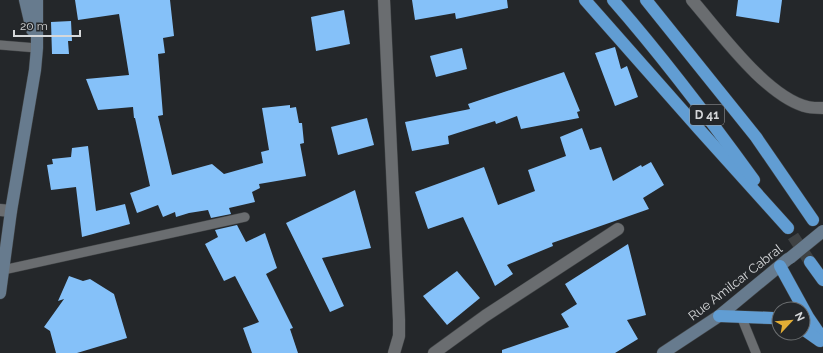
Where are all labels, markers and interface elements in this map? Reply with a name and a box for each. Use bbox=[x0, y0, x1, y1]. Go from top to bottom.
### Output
scale bar bbox=[14, 12, 80, 38]
text: 20 m bbox=[20, 19, 48, 33]
road number: D 41 bbox=[690, 105, 724, 125]
street label: Rue Amilcar Cabral bbox=[685, 241, 785, 324]
north arrow bbox=[771, 301, 811, 341]
text: N bbox=[792, 310, 807, 323]

